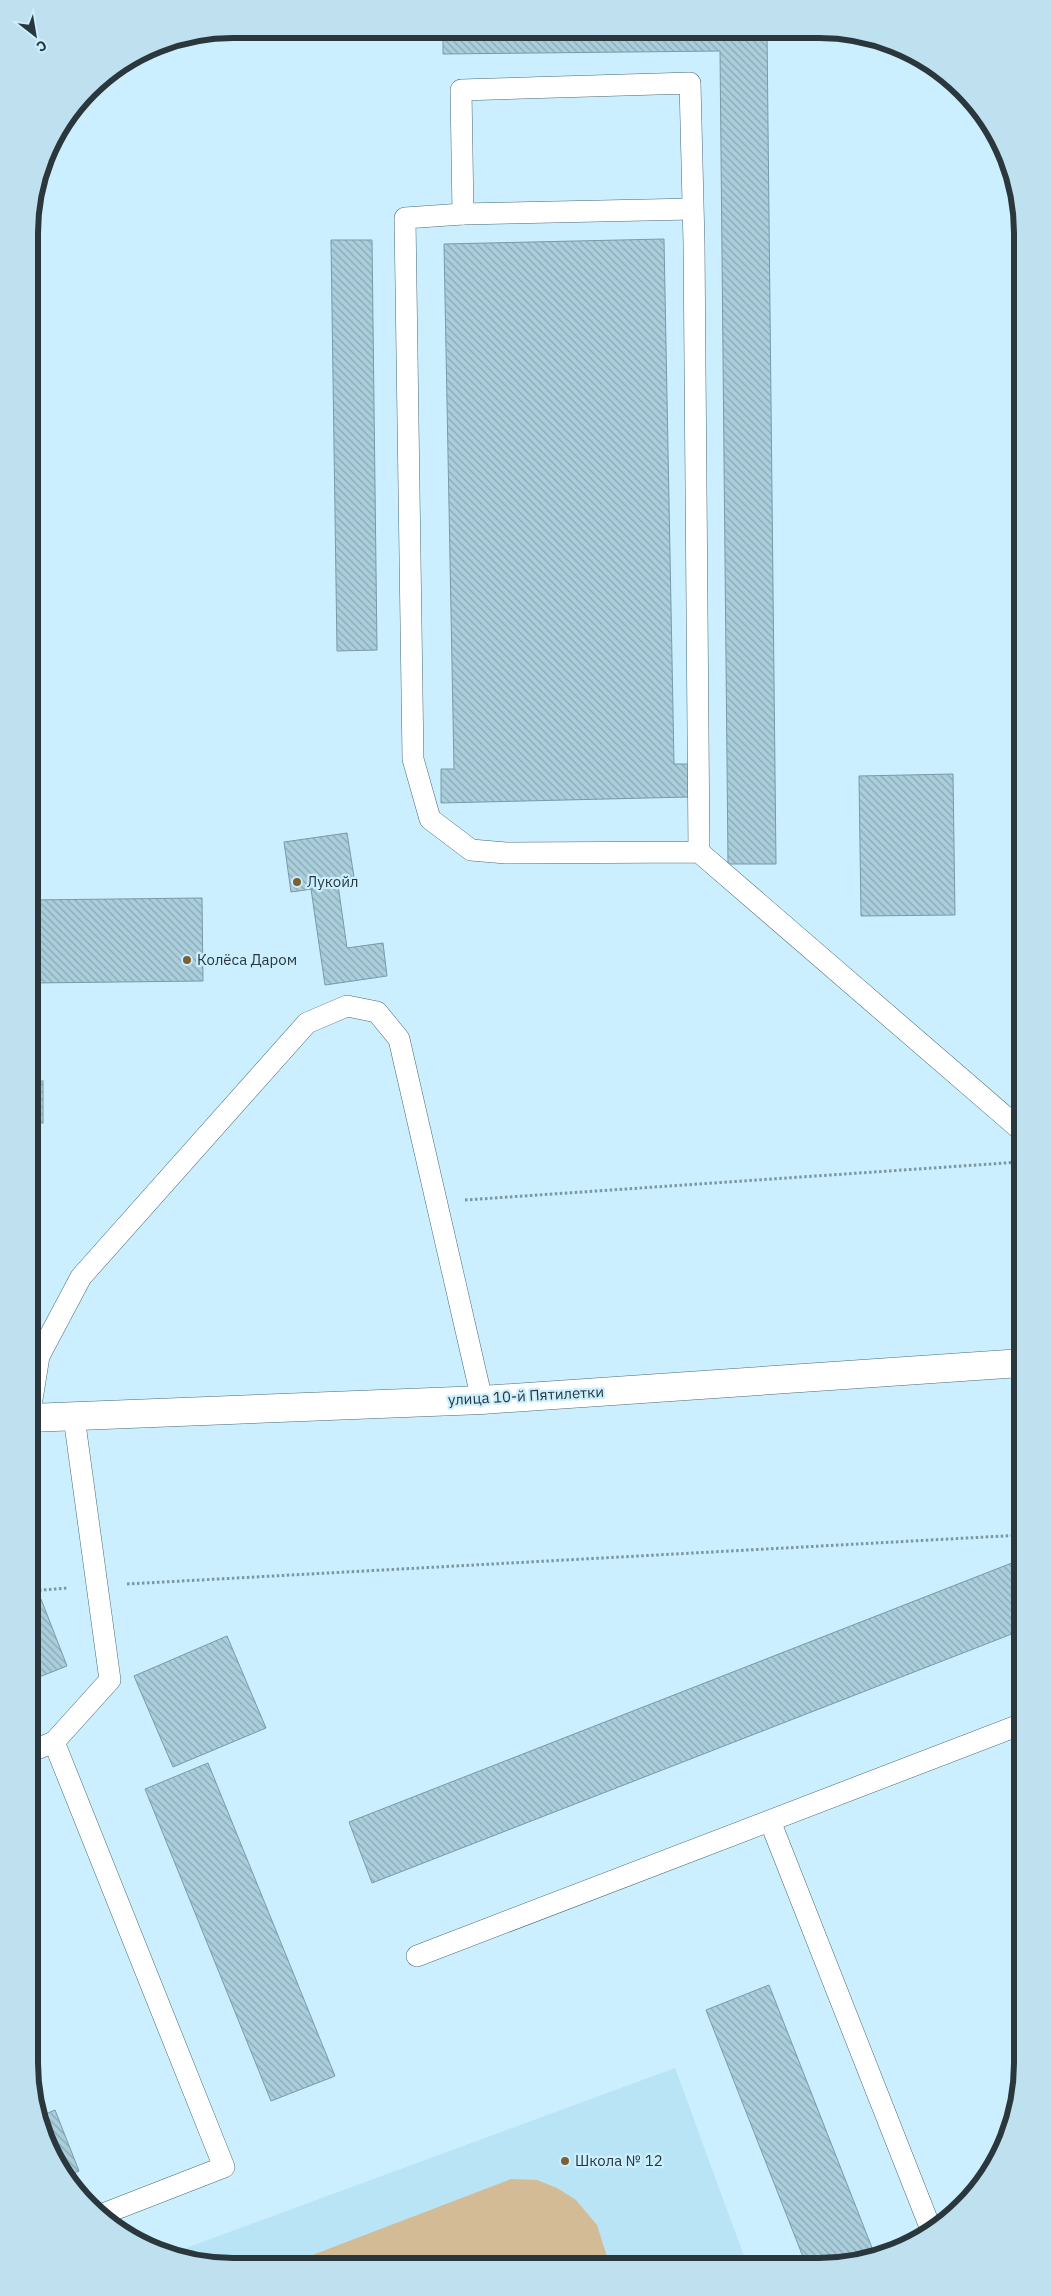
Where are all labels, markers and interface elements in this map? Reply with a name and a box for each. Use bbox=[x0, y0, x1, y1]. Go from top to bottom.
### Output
north arrow bbox=[10, 10, 60, 60]
text: С bbox=[33, 36, 50, 56]
place label: Лукойл bbox=[307, 872, 358, 891]
marker: Лукойл bbox=[291, 876, 303, 888]
place label: Колёса Даром bbox=[197, 950, 297, 969]
marker: Колёса Даром bbox=[181, 954, 193, 966]
street label: улица 10-й Пятилетки bbox=[447, 1382, 605, 1409]
place label: Школа № 12 bbox=[575, 2151, 663, 2170]
marker: Школа № 12 bbox=[559, 2155, 571, 2167]

